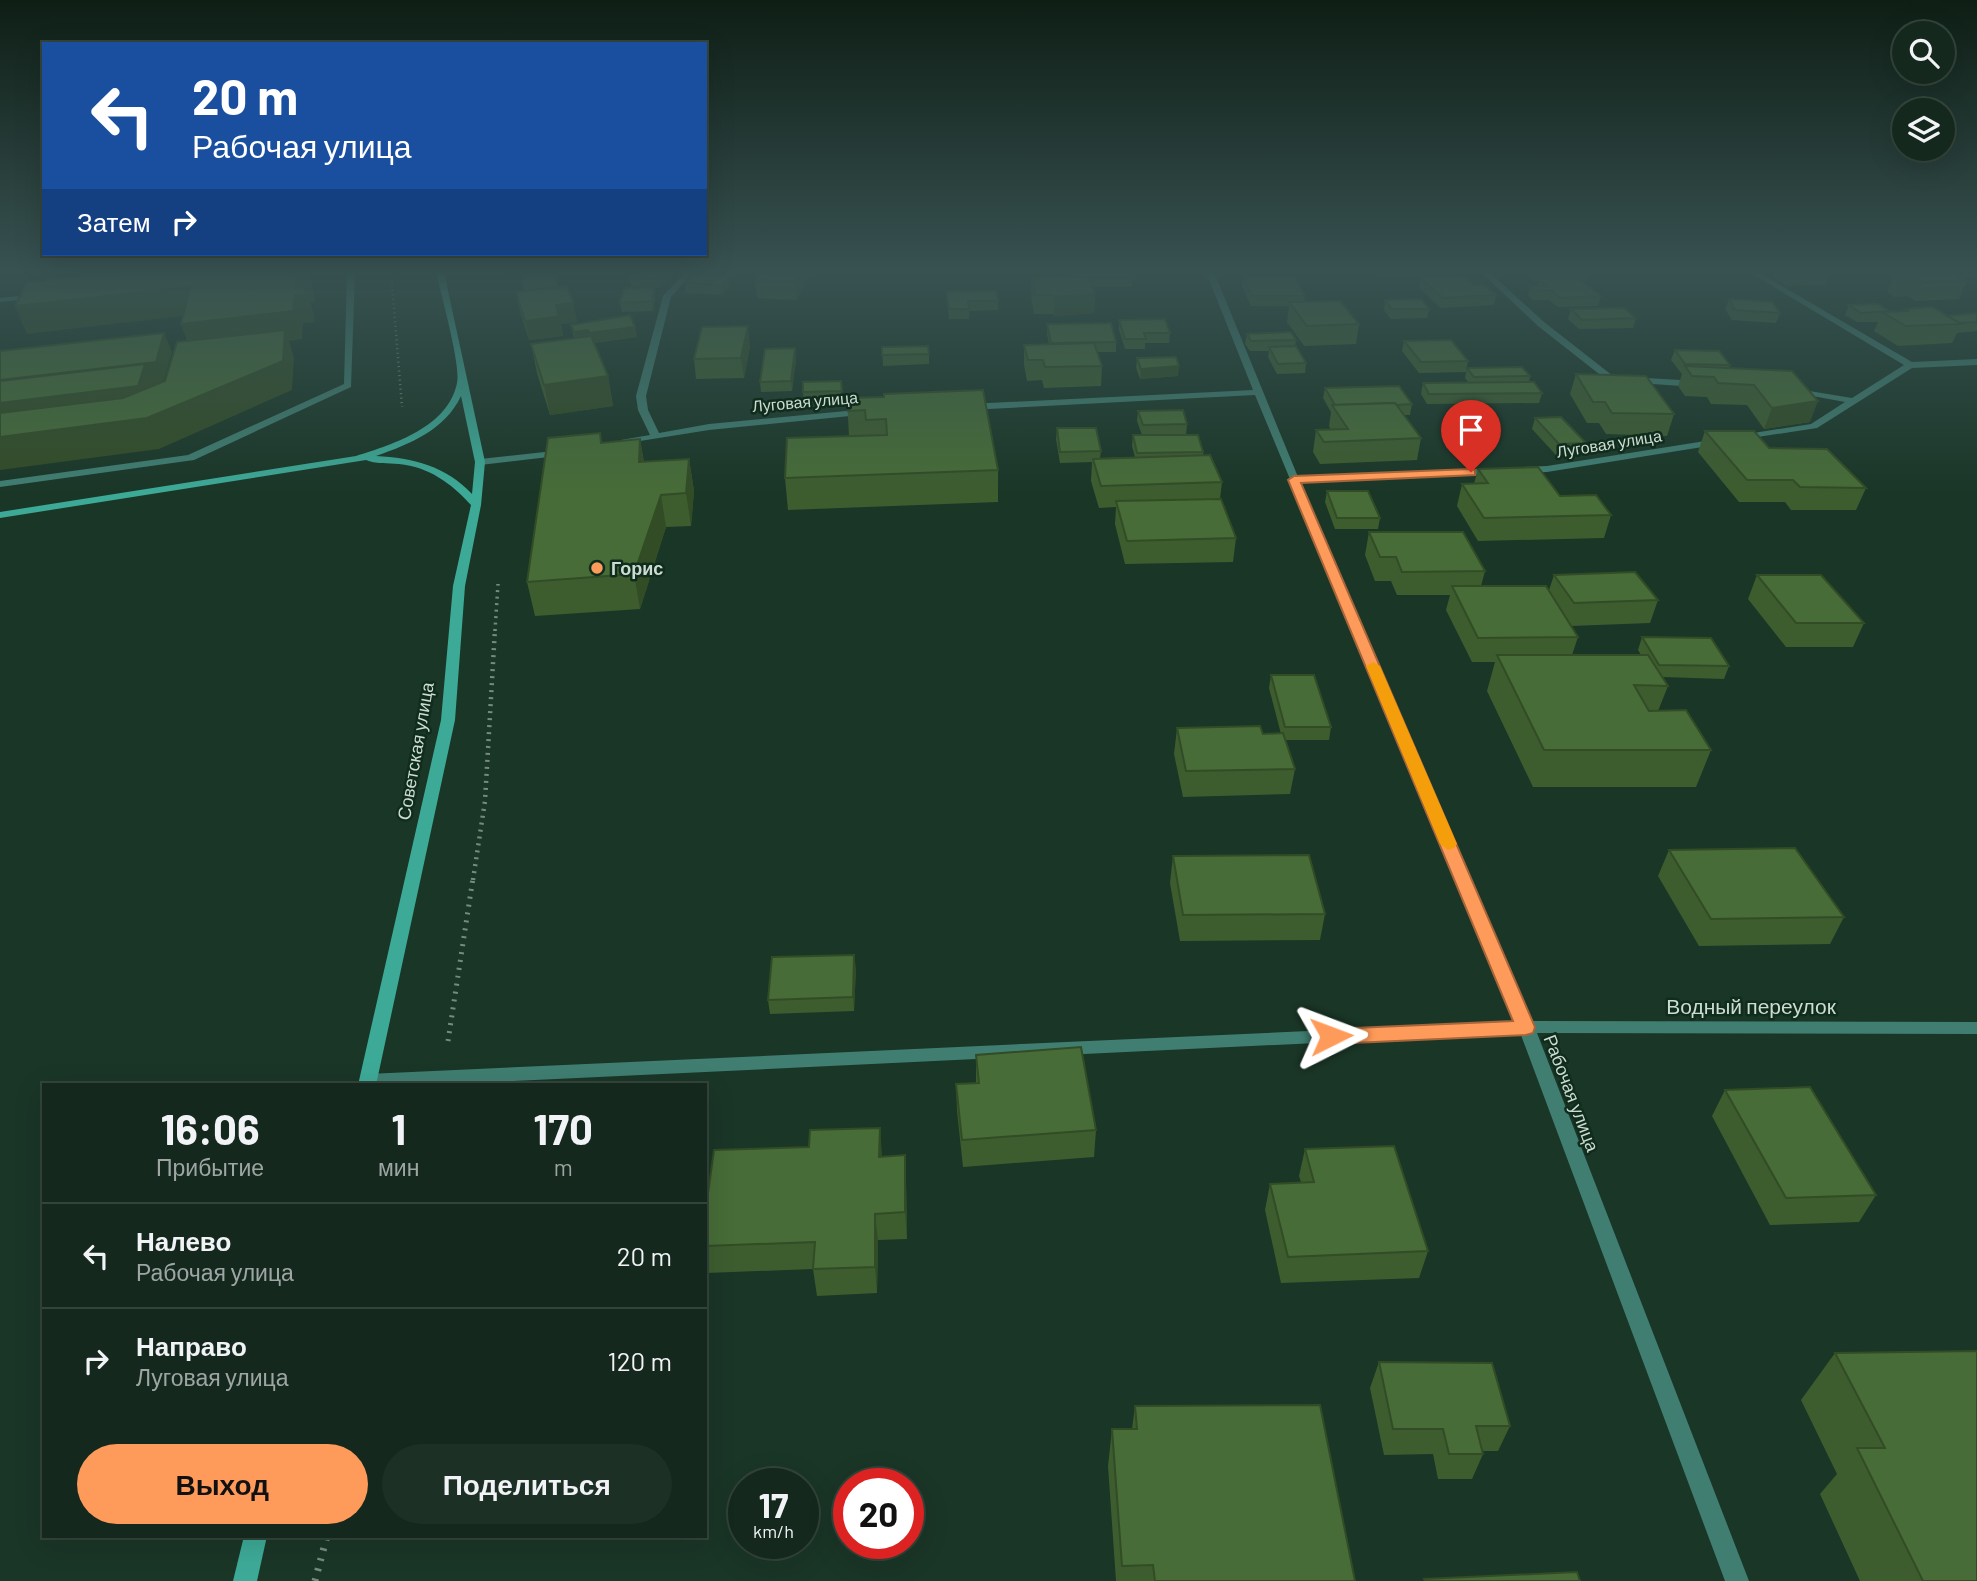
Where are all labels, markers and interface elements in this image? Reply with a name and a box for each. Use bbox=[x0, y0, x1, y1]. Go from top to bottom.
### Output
map controls bbox=[1892, 21, 1955, 161]
button: search bbox=[1892, 21, 1955, 84]
text: 20 m bbox=[192, 66, 298, 125]
icon: left bbox=[77, 70, 168, 161]
button: layers bbox=[1892, 98, 1955, 161]
text: Рабочая улица bbox=[192, 126, 412, 164]
icon: right bbox=[165, 203, 203, 241]
text: Затем bbox=[77, 206, 151, 237]
street label: Луговая улица bbox=[751, 387, 859, 415]
pin bbox=[1441, 400, 1501, 472]
icon: arrive bbox=[1452, 411, 1490, 449]
street label: Луговая улица bbox=[1555, 425, 1663, 461]
place label: Горис bbox=[611, 557, 663, 579]
marker: Горис bbox=[589, 560, 605, 576]
street label: Советская улица bbox=[392, 679, 438, 822]
street label: Водный переулок bbox=[1666, 993, 1837, 1018]
position arrow bbox=[1294, 999, 1368, 1073]
street label: Рабочая улица bbox=[1540, 1031, 1605, 1156]
text: 16:06 bbox=[160, 1103, 260, 1153]
text: 1 bbox=[391, 1103, 406, 1153]
text: 170 bbox=[533, 1103, 593, 1153]
text: Прибытие bbox=[156, 1153, 264, 1181]
text: мин bbox=[378, 1153, 419, 1181]
text: m bbox=[554, 1153, 573, 1181]
text: Налево bbox=[136, 1225, 231, 1256]
icon: left bbox=[77, 1237, 115, 1275]
text: 20 m bbox=[617, 1240, 672, 1271]
text: Рабочая улица bbox=[136, 1258, 294, 1286]
text: Направо bbox=[136, 1330, 247, 1361]
icon: right bbox=[77, 1342, 115, 1380]
text: 120 m bbox=[608, 1345, 672, 1376]
text: Луговая улица bbox=[136, 1363, 289, 1391]
button: Выход bbox=[77, 1444, 368, 1524]
button: Поделиться bbox=[382, 1444, 672, 1524]
speed limit sign: 20 bbox=[833, 1468, 924, 1559]
text: 17 bbox=[759, 1483, 788, 1525]
text: km/h bbox=[753, 1520, 794, 1542]

